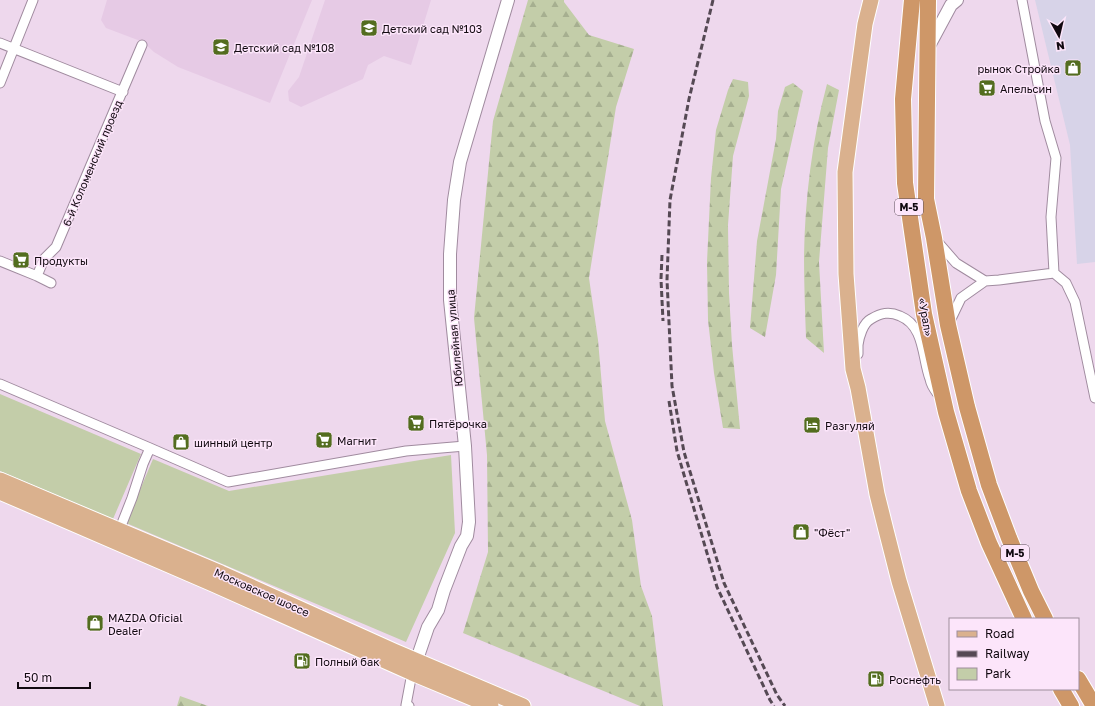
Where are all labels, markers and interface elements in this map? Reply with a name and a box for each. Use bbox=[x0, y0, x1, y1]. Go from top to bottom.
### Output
north arrow bbox=[1039, 16, 1079, 56]
school or university icon: Детский сад №103 bbox=[359, 18, 379, 38]
place label: Детский сад №103 bbox=[382, 22, 482, 35]
school or university icon: Детский сад №108 bbox=[211, 37, 231, 57]
text: N bbox=[1055, 39, 1066, 53]
place label: Детский сад №108 bbox=[234, 41, 335, 54]
shop icon: рынок Стройка bbox=[1063, 58, 1083, 78]
place label: рынок Стройка bbox=[977, 62, 1060, 75]
supermarket icon: Апельсин bbox=[977, 78, 997, 98]
place label: Апельсин bbox=[1000, 82, 1052, 95]
street label: 6-й Коломенский проезд bbox=[60, 98, 125, 228]
road number: М-5 bbox=[895, 199, 923, 215]
supermarket icon: Продукты bbox=[11, 250, 31, 270]
place label: Продукты bbox=[34, 254, 88, 267]
street label: Юбилейная улица bbox=[443, 289, 465, 387]
street label: «Урал» bbox=[916, 297, 936, 337]
supermarket icon: Пятёрочка bbox=[406, 413, 426, 433]
hotel icon: Разгуляй bbox=[802, 415, 822, 435]
place label: Пятёрочка bbox=[429, 417, 487, 430]
place label: Разгуляй bbox=[825, 419, 875, 432]
supermarket icon: Магнит bbox=[314, 430, 334, 450]
shop icon: шинный центр bbox=[171, 432, 191, 452]
place label: Магнит bbox=[337, 434, 377, 447]
place label: шинный центр bbox=[194, 436, 273, 449]
shop icon: "Фёст" bbox=[791, 522, 811, 542]
place label: "Фёст" bbox=[814, 526, 850, 539]
road number: М-5 bbox=[1001, 545, 1029, 561]
street label: Московское шоссе bbox=[212, 565, 312, 619]
place label: MAZDA Oficial Dealer bbox=[108, 611, 183, 637]
shop icon: MAZDA Oficial Dealer bbox=[85, 613, 105, 633]
legend bbox=[949, 618, 1079, 690]
text: Road bbox=[985, 626, 1014, 641]
text: Railway bbox=[985, 646, 1030, 661]
fuel station icon: Полный бак bbox=[292, 651, 312, 671]
place label: Полный бак bbox=[315, 655, 380, 668]
scale bar bbox=[18, 664, 90, 690]
text: Park bbox=[985, 666, 1011, 681]
fuel station icon: Роснефть bbox=[866, 669, 886, 689]
text: 50 m bbox=[24, 670, 52, 685]
place label: Роснефть bbox=[889, 673, 941, 686]

